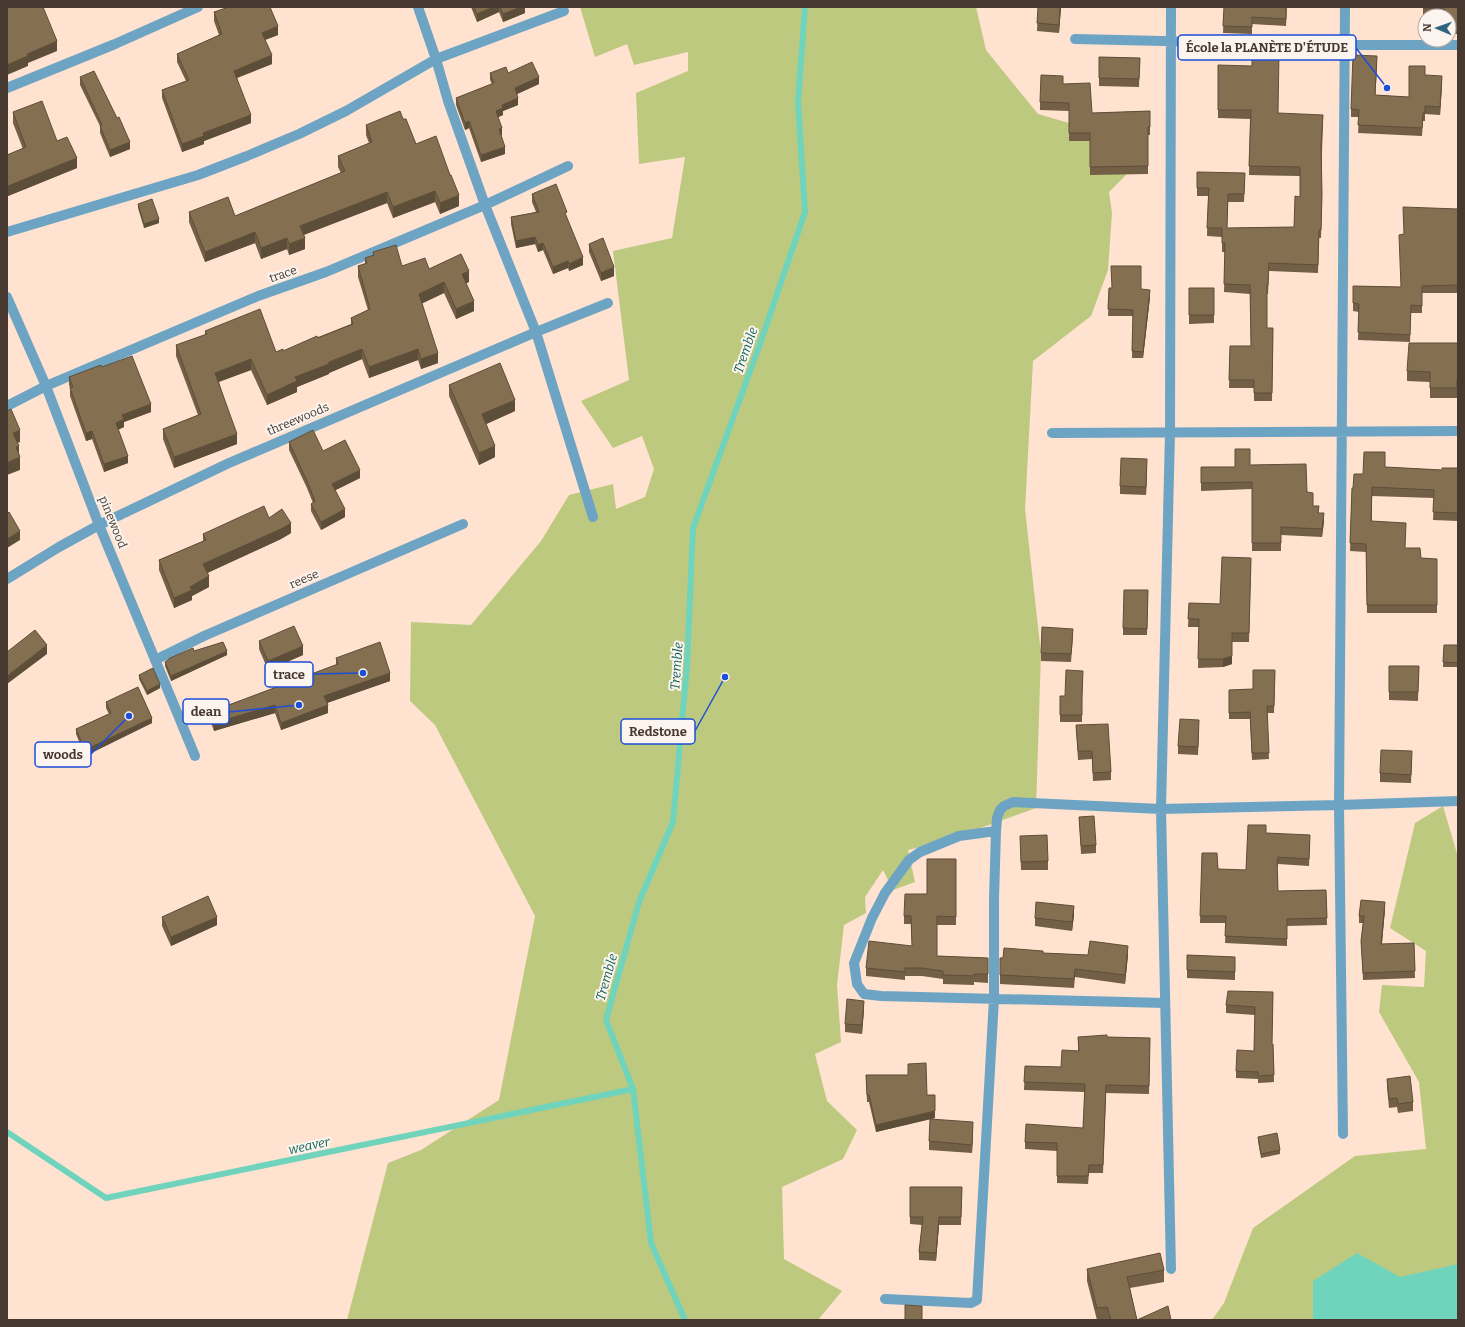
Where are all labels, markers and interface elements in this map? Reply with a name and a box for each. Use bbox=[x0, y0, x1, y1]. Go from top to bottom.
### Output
north arrow bbox=[1417, 8, 1457, 48]
text: N bbox=[1421, 23, 1434, 32]
callout: École la PLANÈTE D'ÉTUDE bbox=[1178, 35, 1356, 60]
text: École la PLANÈTE D'ÉTUDE bbox=[1186, 39, 1348, 55]
street label: trace bbox=[267, 263, 299, 285]
water label: Tremble bbox=[731, 325, 761, 375]
street label: threewoods bbox=[265, 400, 331, 438]
street label: pinewood bbox=[96, 494, 130, 550]
street label: reese bbox=[287, 567, 321, 591]
water label: Tremble bbox=[667, 641, 686, 690]
callout: trace bbox=[265, 662, 313, 687]
text: trace bbox=[273, 667, 305, 682]
callout: dean bbox=[183, 699, 229, 724]
text: dean bbox=[191, 704, 222, 719]
callout: Redstone bbox=[621, 719, 695, 744]
text: Redstone bbox=[629, 724, 687, 739]
callout: woods bbox=[35, 742, 91, 767]
text: woods bbox=[42, 747, 83, 762]
water label: Tremble bbox=[593, 952, 620, 1002]
water label: weaver bbox=[287, 1134, 332, 1157]

